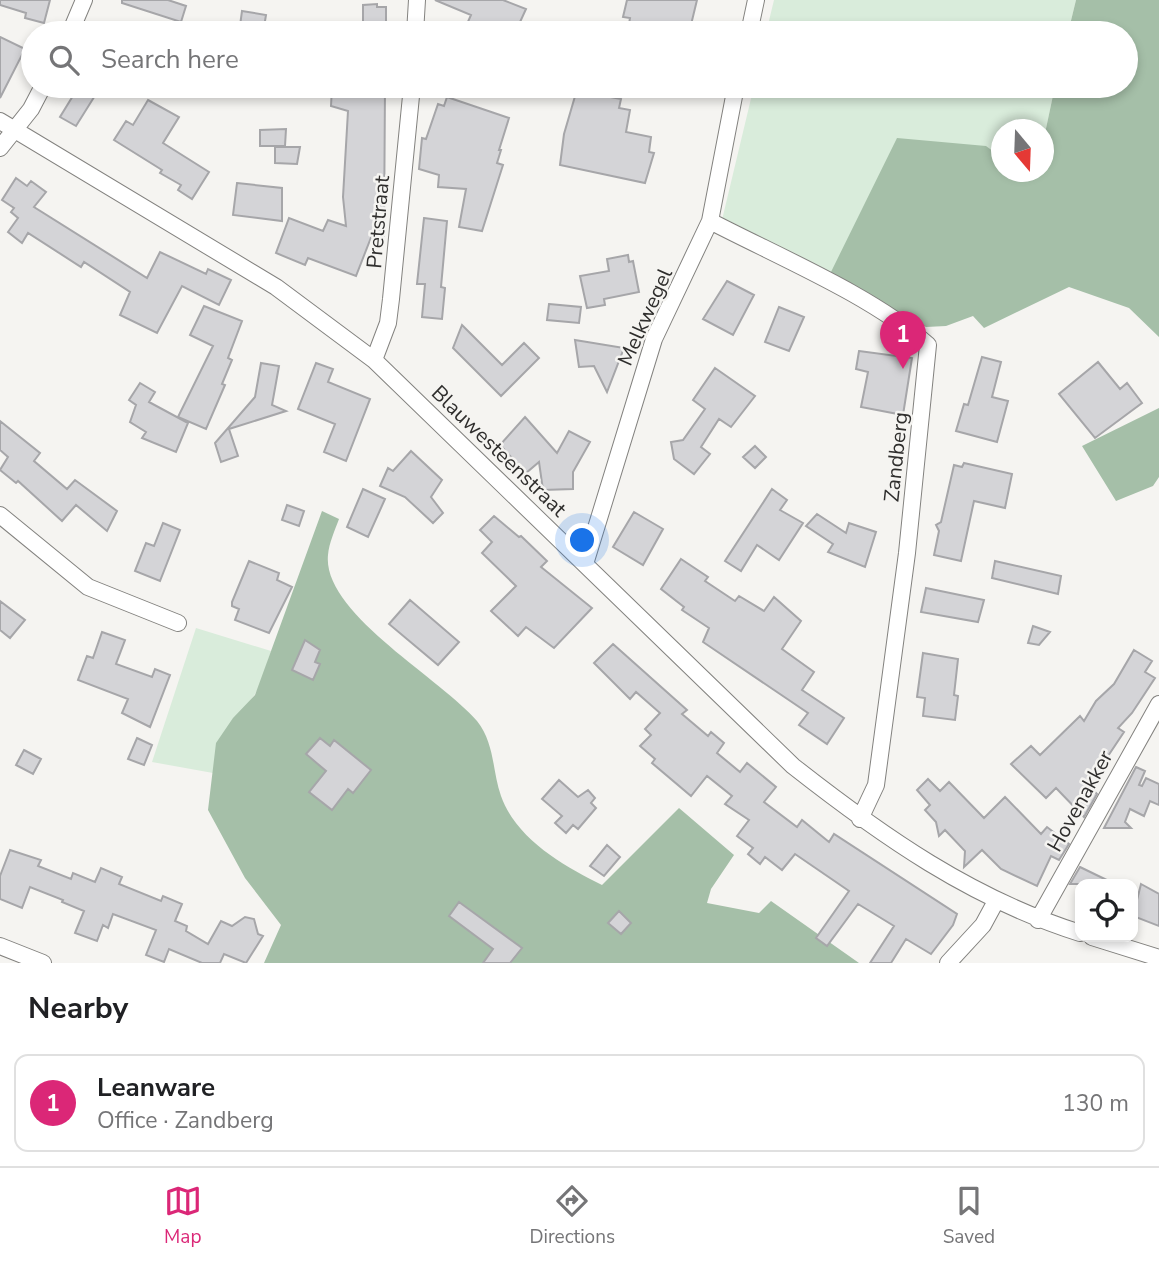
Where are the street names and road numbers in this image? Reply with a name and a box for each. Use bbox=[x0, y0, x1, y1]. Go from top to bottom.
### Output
street label: Pretstraat bbox=[360, 174, 396, 270]
street label: Melkwegel bbox=[611, 263, 679, 370]
street label: Blauwesteenstraat bbox=[425, 379, 573, 523]
street label: Zandberg bbox=[877, 410, 915, 504]
street label: Hovenakker bbox=[1041, 745, 1120, 857]

